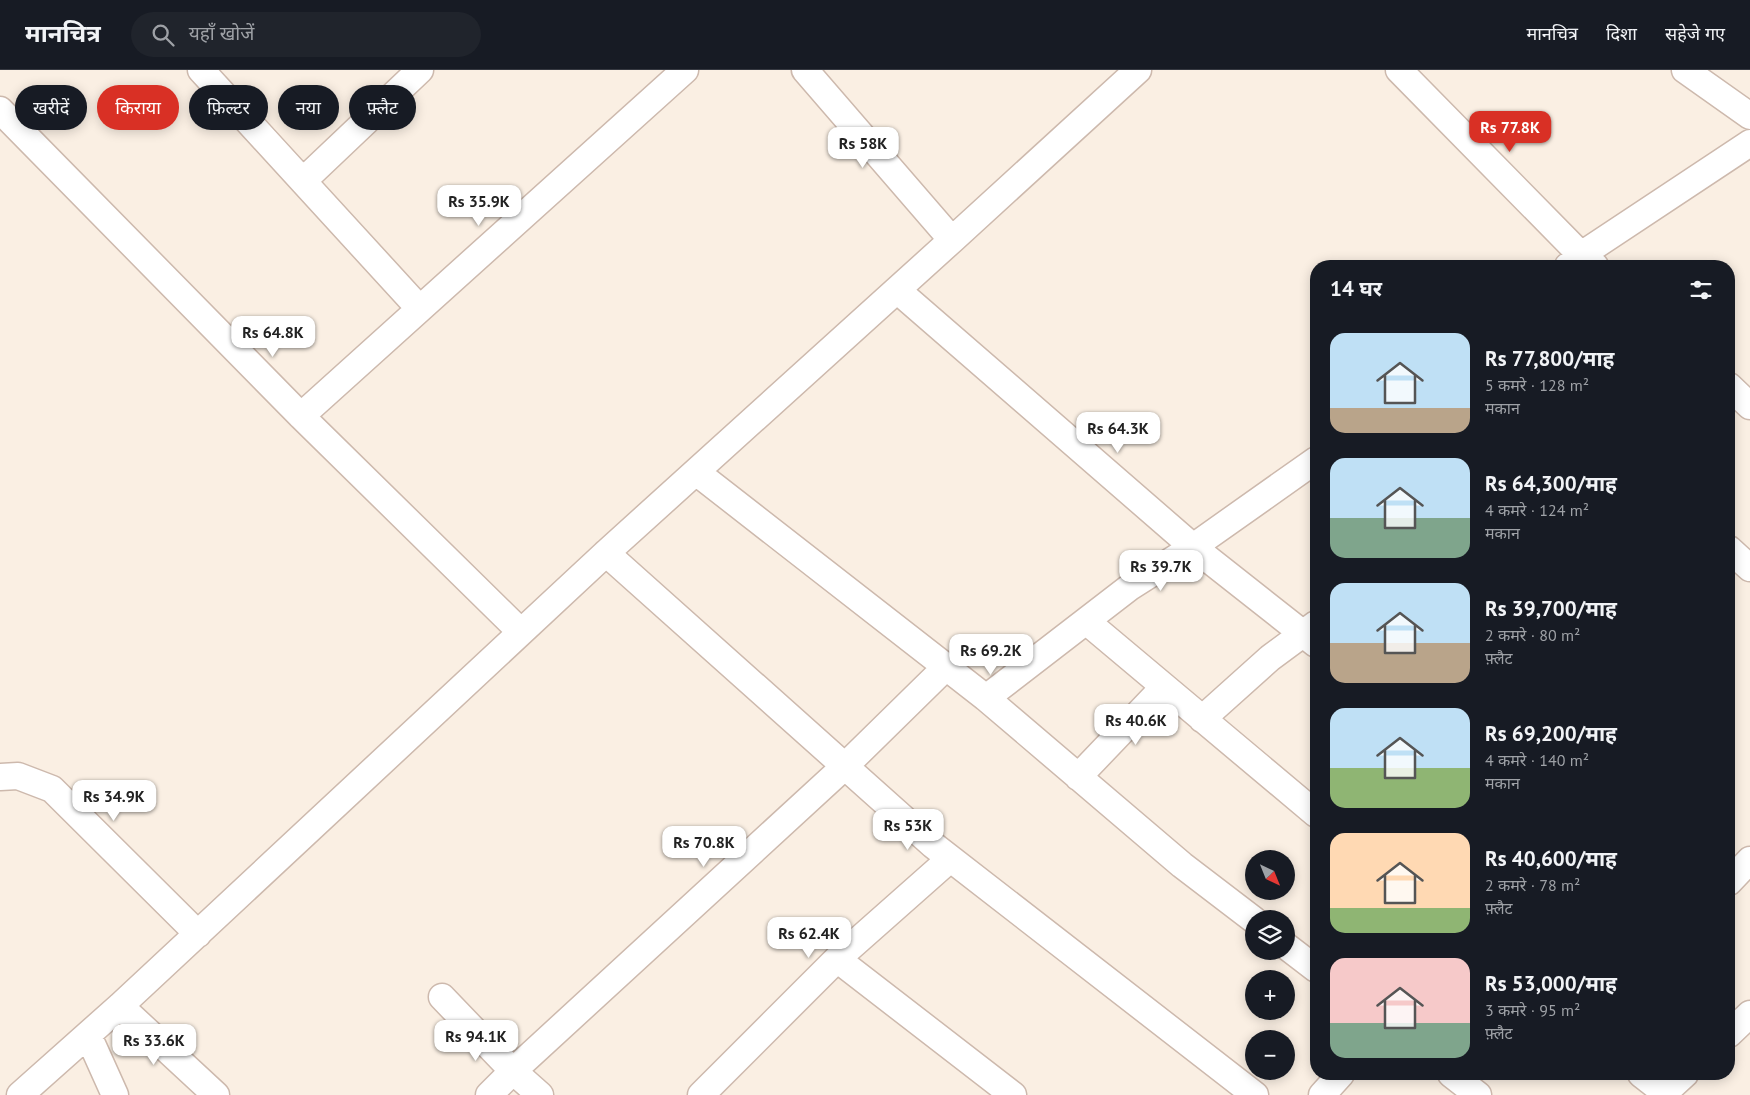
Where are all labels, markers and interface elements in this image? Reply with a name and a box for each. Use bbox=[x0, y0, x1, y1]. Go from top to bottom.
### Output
search box bbox=[131, 12, 481, 57]
text: मानचित्र bbox=[25, 18, 101, 49]
icon: search bbox=[149, 21, 177, 49]
text: यहाँ खोजें bbox=[189, 21, 254, 45]
text: मानचित्र bbox=[1526, 22, 1578, 45]
text: दिशा bbox=[1606, 22, 1637, 45]
text: सहेजे गए bbox=[1665, 22, 1725, 45]
chip: खरीदें bbox=[15, 85, 87, 130]
chip: किराया bbox=[97, 85, 179, 130]
chip: फ़िल्टर bbox=[189, 85, 268, 130]
chip: नया bbox=[278, 85, 339, 130]
chip: फ़्लैट bbox=[349, 85, 416, 130]
pin: Rs 77.8K bbox=[1458, 111, 1562, 153]
text: Rs 77.8K bbox=[1480, 117, 1540, 137]
pin: Rs 58K bbox=[822, 126, 904, 169]
text: Rs 58K bbox=[839, 133, 887, 153]
pin: Rs 35.9K bbox=[427, 184, 531, 227]
text: Rs 35.9K bbox=[448, 191, 510, 211]
text: 14 घर bbox=[1330, 275, 1382, 302]
icon: filters bbox=[1687, 276, 1715, 304]
pin: Rs 64.8K bbox=[221, 316, 325, 358]
text: Rs 64.8K bbox=[242, 322, 304, 342]
text: Rs 77,800/माह bbox=[1485, 345, 1614, 372]
icon: home bbox=[1370, 353, 1430, 413]
text: 5 कमरे · 128 m² bbox=[1485, 375, 1589, 395]
text: मकान bbox=[1485, 398, 1520, 418]
pin: Rs 64.3K bbox=[1066, 412, 1170, 454]
text: Rs 64.3K bbox=[1087, 418, 1149, 438]
text: Rs 64,300/माह bbox=[1485, 470, 1617, 497]
icon: home bbox=[1370, 478, 1430, 538]
text: 4 कमरे · 124 m² bbox=[1485, 500, 1589, 520]
text: मकान bbox=[1485, 523, 1520, 543]
pin: Rs 39.7K bbox=[1109, 550, 1213, 592]
text: Rs 39.7K bbox=[1130, 556, 1192, 576]
text: Rs 39,700/माह bbox=[1485, 595, 1617, 622]
icon: home bbox=[1370, 603, 1430, 663]
text: 2 कमरे · 80 m² bbox=[1485, 625, 1580, 645]
pin: Rs 69.2K bbox=[939, 634, 1043, 676]
text: Rs 69.2K bbox=[960, 640, 1022, 660]
text: फ़्लैट bbox=[1485, 648, 1513, 668]
pin: Rs 40.6K bbox=[1084, 704, 1188, 746]
text: Rs 40.6K bbox=[1105, 710, 1167, 730]
text: Rs 69,200/माह bbox=[1485, 720, 1617, 747]
icon: home bbox=[1370, 728, 1430, 788]
text: 4 कमरे · 140 m² bbox=[1485, 750, 1589, 770]
text: मकान bbox=[1485, 773, 1520, 793]
pin: Rs 34.9K bbox=[62, 780, 166, 822]
text: Rs 34.9K bbox=[83, 786, 145, 806]
pin: Rs 53K bbox=[867, 808, 949, 851]
text: Rs 53K bbox=[884, 815, 932, 835]
pin: Rs 70.8K bbox=[652, 826, 756, 868]
text: Rs 70.8K bbox=[673, 832, 735, 852]
text: Rs 40,600/माह bbox=[1485, 845, 1617, 872]
north arrow bbox=[1245, 850, 1295, 900]
map controls bbox=[1245, 850, 1295, 1080]
icon: home bbox=[1370, 853, 1430, 913]
text: 2 कमरे · 78 m² bbox=[1485, 875, 1580, 895]
text: फ़्लैट bbox=[1485, 898, 1513, 918]
button: layers bbox=[1245, 910, 1295, 960]
pin: Rs 62.4K bbox=[757, 916, 861, 959]
text: Rs 62.4K bbox=[778, 923, 840, 943]
button: + bbox=[1245, 970, 1295, 1020]
text: Rs 53,000/माह bbox=[1485, 970, 1617, 997]
icon: home bbox=[1370, 978, 1430, 1038]
text: 3 कमरे · 95 m² bbox=[1485, 1000, 1580, 1020]
pin: Rs 94.1K bbox=[424, 1020, 528, 1062]
text: फ़्लैट bbox=[1485, 1023, 1513, 1043]
pin: Rs 33.6K bbox=[102, 1024, 206, 1066]
text: Rs 94.1K bbox=[445, 1026, 507, 1046]
text: Rs 33.6K bbox=[123, 1030, 185, 1050]
button: − bbox=[1245, 1030, 1295, 1080]

